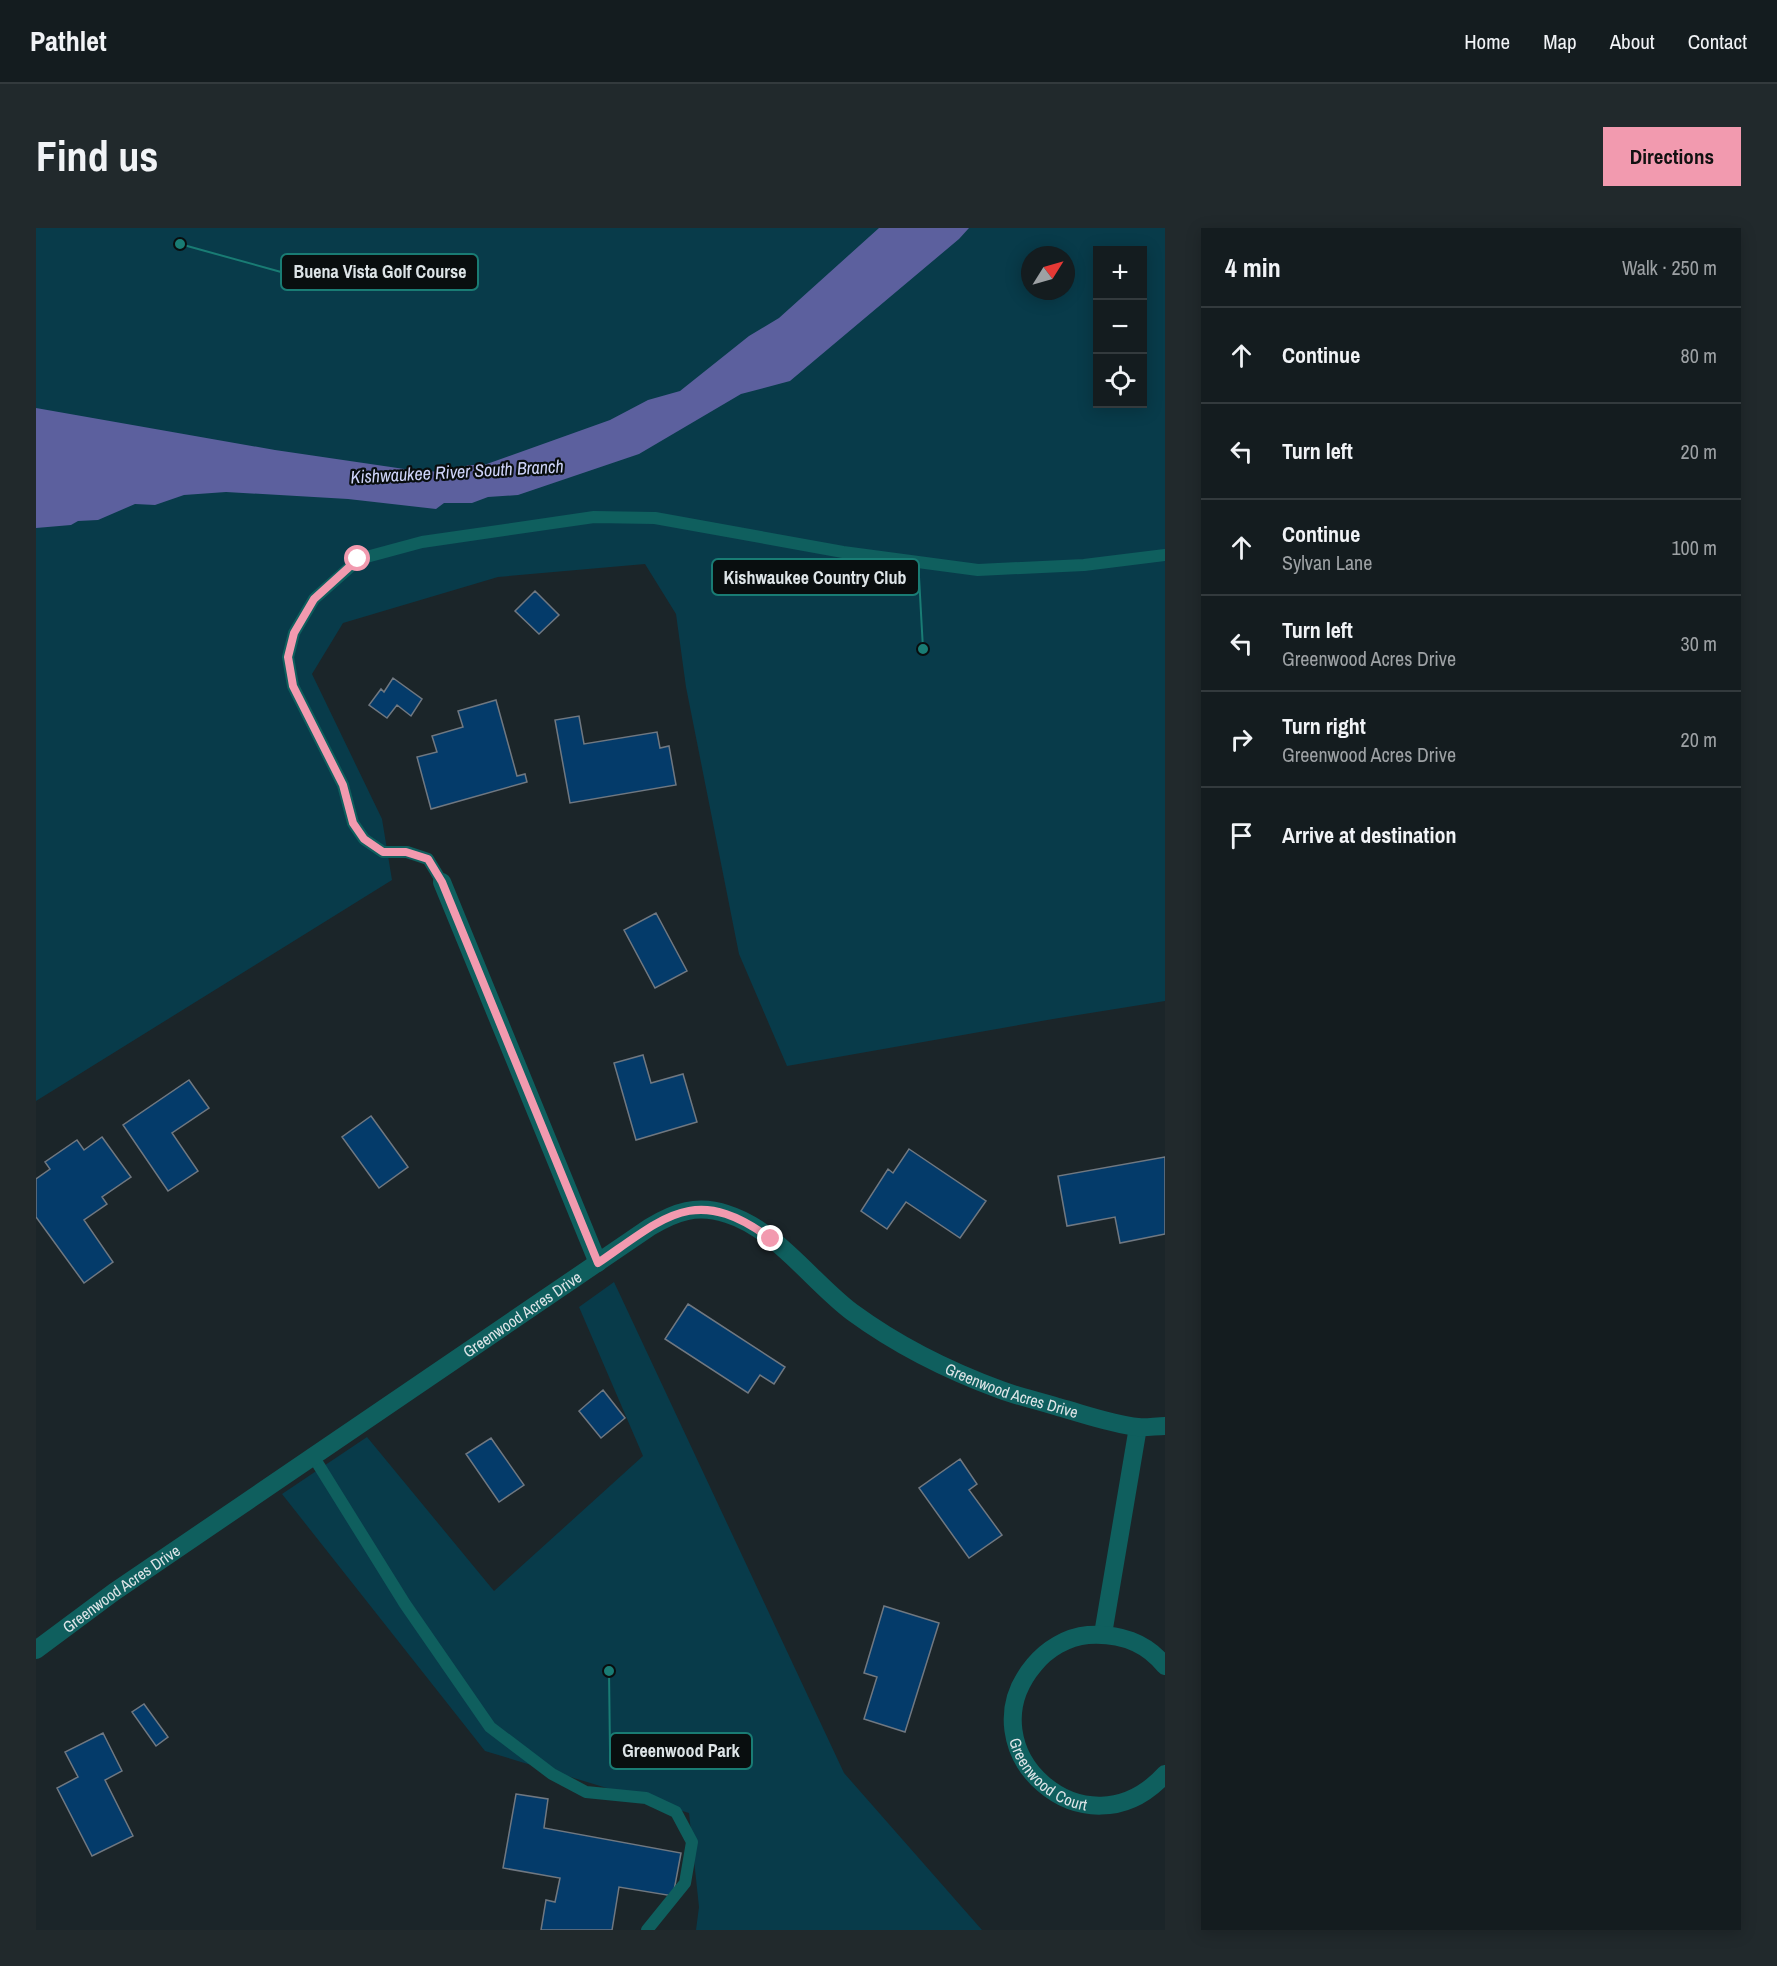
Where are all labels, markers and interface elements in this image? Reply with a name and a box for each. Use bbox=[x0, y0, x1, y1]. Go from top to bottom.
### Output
text: Pathlet bbox=[30, 22, 107, 60]
text: Home bbox=[1464, 27, 1510, 56]
text: Map bbox=[1543, 27, 1577, 56]
text: About bbox=[1610, 27, 1655, 56]
text: Contact bbox=[1688, 27, 1747, 56]
button: Directions bbox=[1603, 127, 1741, 186]
text: Find us bbox=[36, 128, 158, 184]
north arrow bbox=[1021, 246, 1075, 300]
map controls bbox=[1093, 246, 1147, 408]
button: + bbox=[1093, 246, 1147, 300]
text: 4 min bbox=[1225, 250, 1281, 285]
callout: Buena Vista Golf Course bbox=[281, 254, 478, 290]
text: Walk · 250 m bbox=[1622, 254, 1717, 281]
text: Buena Vista Golf Course bbox=[294, 259, 466, 284]
button: − bbox=[1093, 300, 1147, 354]
icon: ahead bbox=[1225, 339, 1258, 372]
text: Continue bbox=[1282, 340, 1360, 370]
text: 80 m bbox=[1681, 342, 1717, 369]
button: locate bbox=[1093, 354, 1147, 408]
icon: left bbox=[1225, 435, 1258, 468]
text: Turn left bbox=[1282, 436, 1353, 466]
text: 20 m bbox=[1681, 438, 1717, 465]
water label: Kishwaukee River South Branch bbox=[350, 453, 564, 490]
text: Continue bbox=[1282, 519, 1360, 549]
icon: ahead bbox=[1225, 531, 1258, 564]
text: 100 m bbox=[1671, 534, 1717, 561]
route start bbox=[344, 545, 370, 571]
text: Sylvan Lane bbox=[1282, 549, 1372, 576]
callout: Kishwaukee Country Club bbox=[712, 559, 919, 595]
text: Kishwaukee Country Club bbox=[724, 565, 906, 590]
text: Turn left bbox=[1282, 615, 1353, 645]
icon: left bbox=[1225, 627, 1258, 660]
text: 30 m bbox=[1681, 630, 1717, 657]
text: Greenwood Acres Drive bbox=[1282, 645, 1456, 672]
text: Turn right bbox=[1282, 711, 1366, 741]
icon: right bbox=[1225, 723, 1258, 756]
text: 20 m bbox=[1681, 726, 1717, 753]
text: Greenwood Acres Drive bbox=[1282, 741, 1456, 768]
icon: arrive bbox=[1225, 819, 1258, 852]
text: Arrive at destination bbox=[1282, 820, 1456, 850]
route end bbox=[757, 1225, 783, 1251]
street label: Greenwood Acres Drive bbox=[458, 1266, 586, 1362]
street label: Greenwood Acres Drive bbox=[942, 1357, 1081, 1423]
street label: Greenwood Acres Drive bbox=[58, 1539, 184, 1638]
callout: Greenwood Park bbox=[610, 1733, 752, 1769]
street label: Greenwood Court bbox=[1004, 1735, 1089, 1816]
text: Greenwood Park bbox=[622, 1738, 740, 1763]

